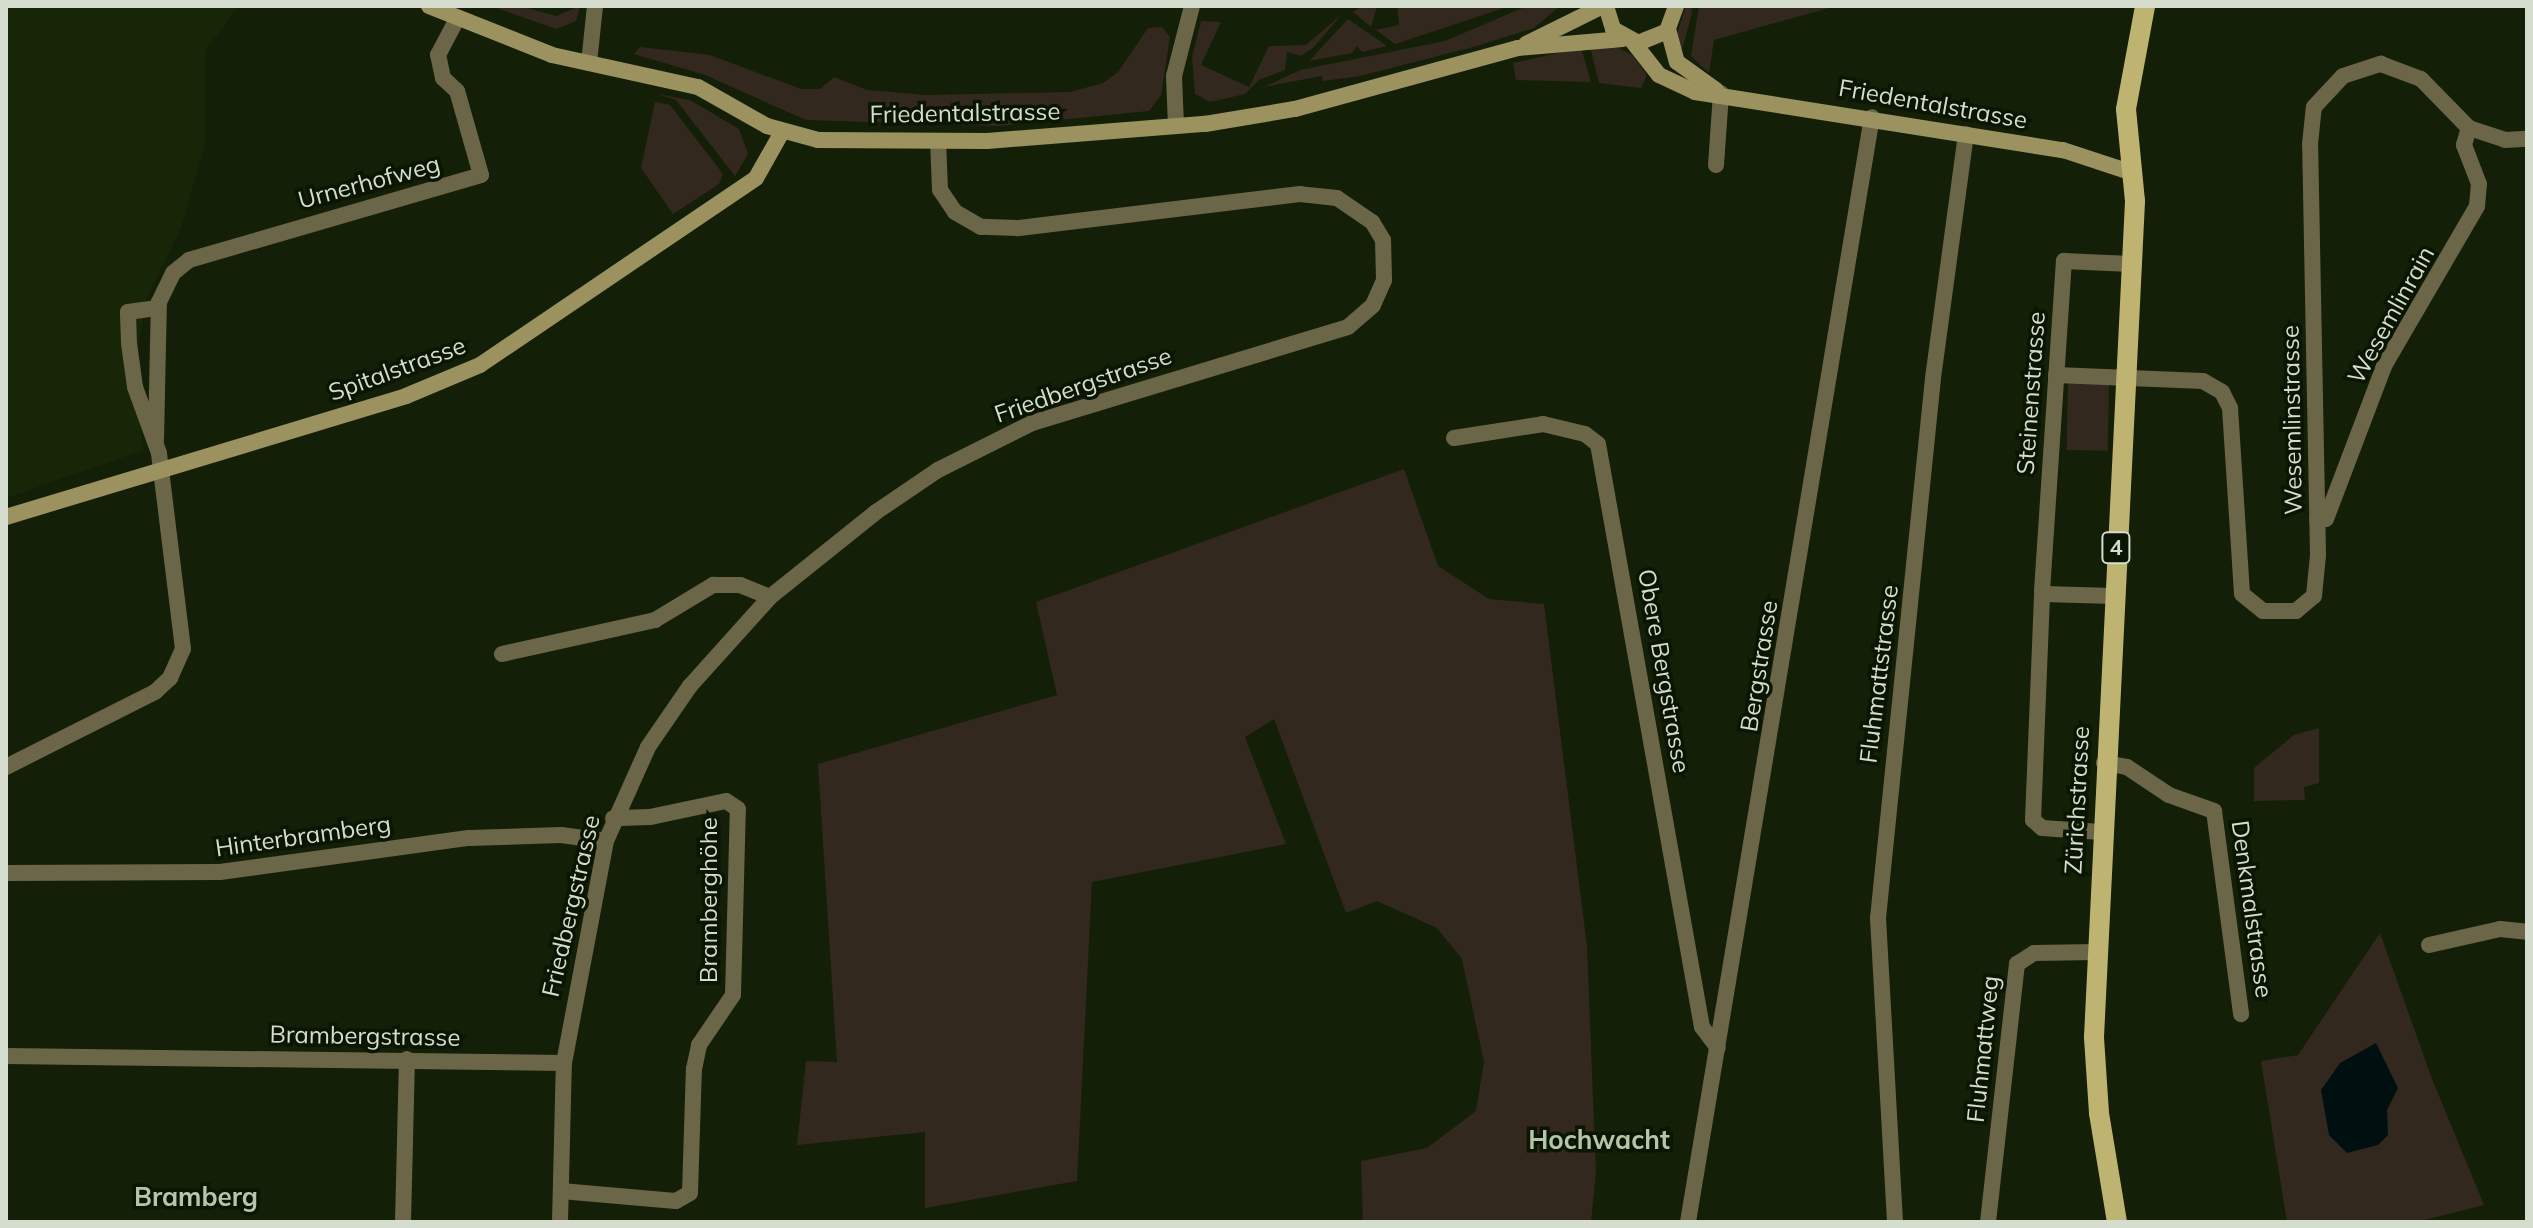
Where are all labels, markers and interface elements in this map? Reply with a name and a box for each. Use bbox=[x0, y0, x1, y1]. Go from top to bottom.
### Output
street label: Friedentalstrasse bbox=[1837, 73, 2029, 135]
street label: Friedentalstrasse bbox=[869, 97, 1061, 129]
street label: Urnerhofweg bbox=[295, 149, 443, 215]
street label: Wesemlinrain bbox=[2341, 241, 2441, 389]
street label: Steinenstrasse bbox=[2011, 311, 2051, 475]
street label: Wesemlinstrasse bbox=[2276, 325, 2308, 515]
street label: Spitalstrasse bbox=[325, 331, 469, 407]
street label: Friedbergstrasse bbox=[991, 341, 1175, 429]
road number: 4 bbox=[2100, 530, 2132, 566]
street label: Obere Bergstrasse bbox=[1632, 567, 1696, 775]
street label: Fluhmattstrasse bbox=[1854, 583, 1904, 765]
street label: Bergstrasse bbox=[1734, 598, 1784, 734]
street label: Zürichstrasse bbox=[2059, 725, 2095, 875]
street label: Hinterbramberg bbox=[213, 809, 393, 863]
street label: Friedbergstrasse bbox=[536, 812, 606, 1000]
street label: Bramberghöhe bbox=[695, 817, 723, 983]
street label: Denkmalstrasse bbox=[2225, 819, 2279, 999]
street label: Fluhmattweg bbox=[1961, 974, 2005, 1124]
street label: Brambergstrasse bbox=[269, 1020, 461, 1052]
district label: Hochwacht bbox=[1528, 1124, 1670, 1156]
district label: Bramberg bbox=[134, 1181, 258, 1213]

